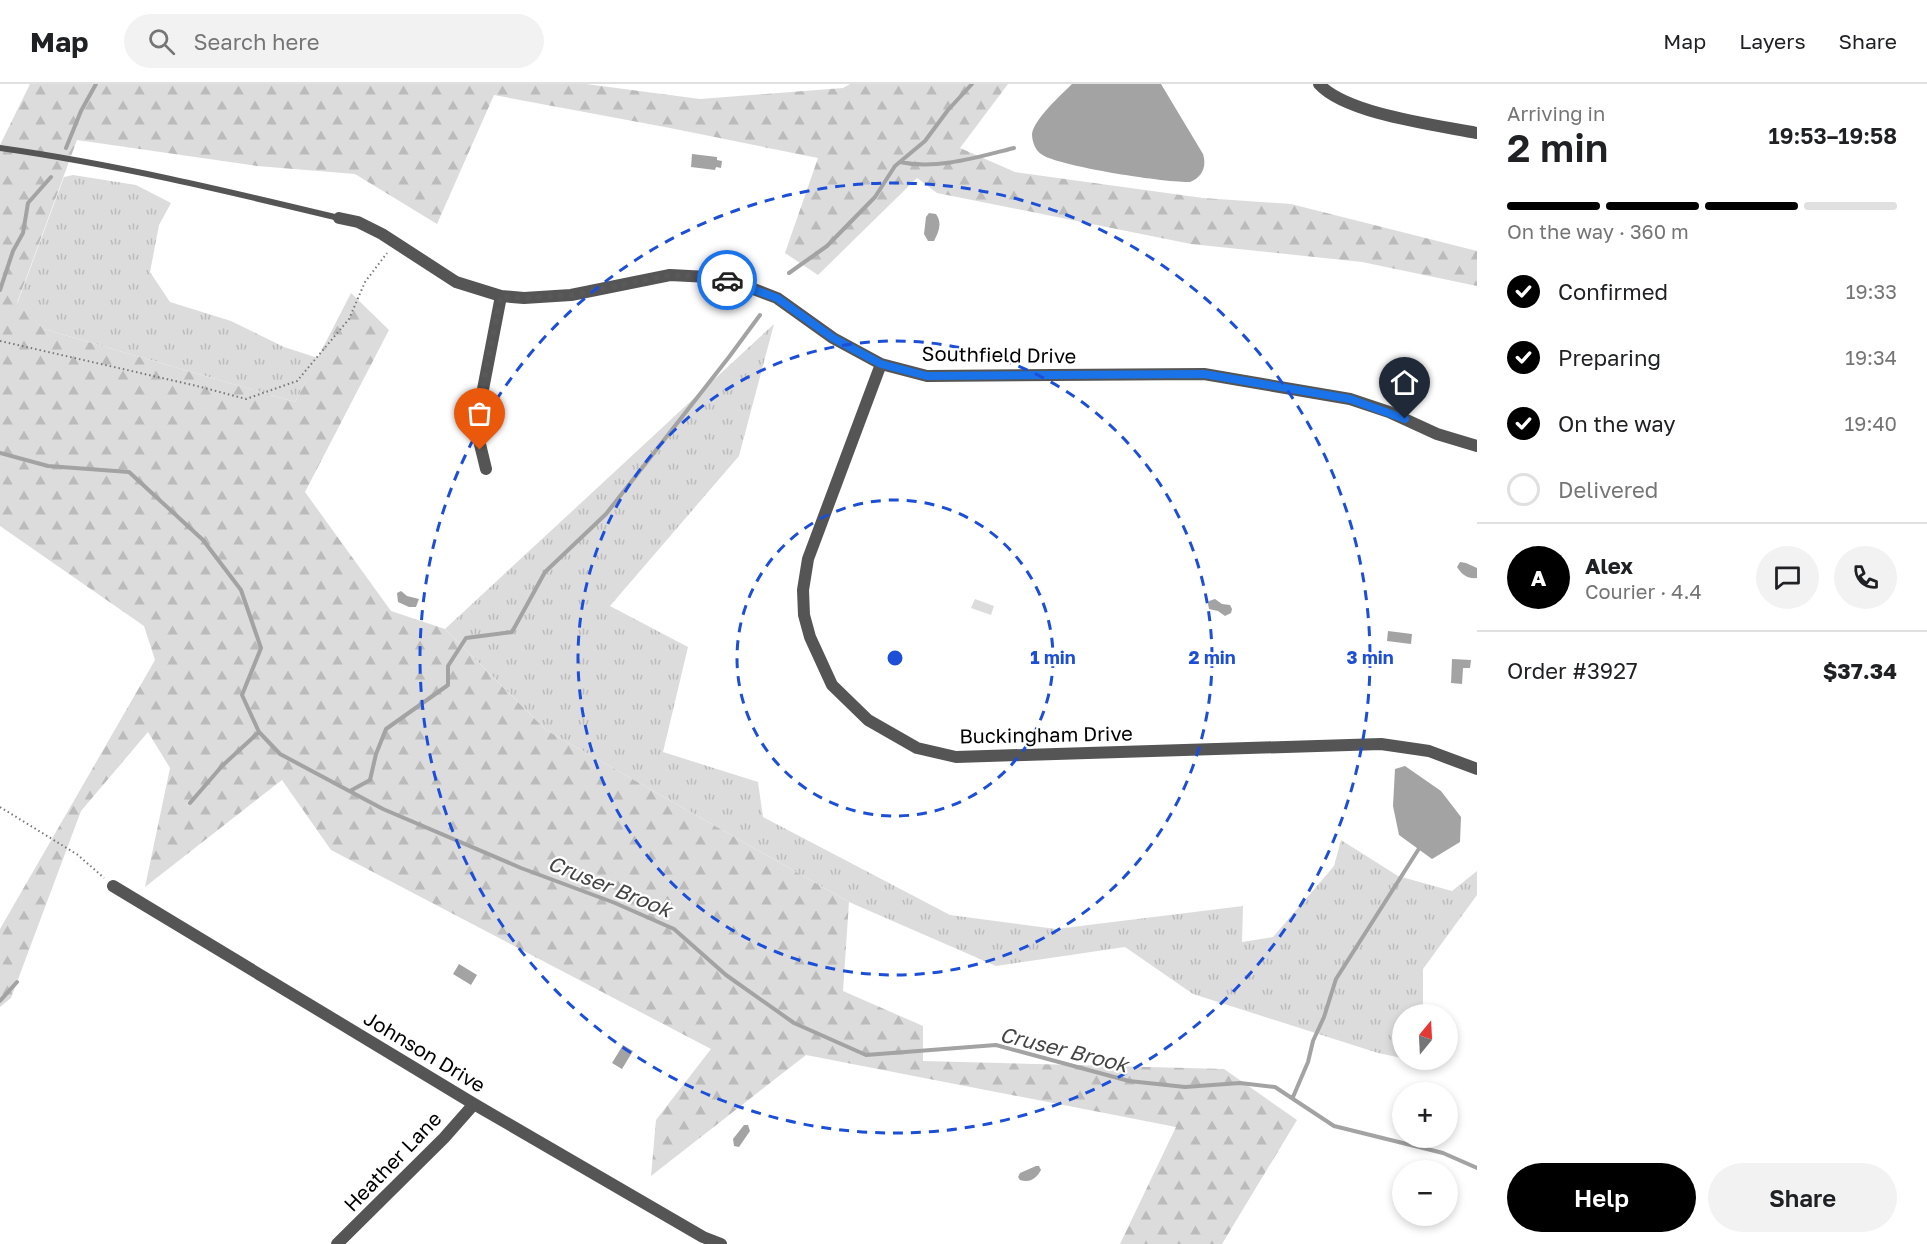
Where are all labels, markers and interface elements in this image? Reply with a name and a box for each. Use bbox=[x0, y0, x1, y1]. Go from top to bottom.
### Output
search box bbox=[124, 14, 544, 68]
text: Map bbox=[30, 25, 88, 58]
icon: search bbox=[145, 25, 178, 58]
text: Search here bbox=[193, 28, 319, 55]
text: Map bbox=[1663, 28, 1706, 54]
text: Layers bbox=[1739, 28, 1806, 54]
text: Share bbox=[1839, 28, 1897, 54]
text: Arriving in bbox=[1507, 101, 1605, 125]
text: 19:53–19:58 bbox=[1769, 122, 1897, 149]
text: 2 min bbox=[1507, 124, 1608, 171]
text: On the way · 360 m bbox=[1507, 219, 1689, 243]
courier bbox=[697, 250, 757, 310]
icon: car bbox=[711, 264, 744, 297]
icon: check bbox=[1507, 275, 1540, 308]
text: Confirmed bbox=[1558, 278, 1668, 305]
text: 19:33 bbox=[1846, 279, 1897, 303]
street label: Southfield Drive bbox=[922, 341, 1076, 367]
icon: check bbox=[1507, 341, 1540, 374]
text: Preparing bbox=[1558, 344, 1661, 371]
text: 19:34 bbox=[1845, 345, 1897, 369]
pin bbox=[1379, 357, 1430, 419]
icon: home bbox=[1388, 366, 1421, 399]
pin bbox=[454, 388, 505, 450]
icon: bag bbox=[463, 397, 496, 430]
icon: check bbox=[1507, 407, 1540, 440]
text: On the way bbox=[1558, 410, 1676, 437]
text: 19:40 bbox=[1845, 411, 1897, 435]
text: Delivered bbox=[1558, 476, 1658, 503]
button: chat bbox=[1756, 546, 1819, 609]
button: phone bbox=[1834, 546, 1897, 609]
text: Alex bbox=[1585, 552, 1633, 579]
text: A bbox=[1531, 564, 1546, 591]
text: Courier · 4.4 bbox=[1585, 579, 1702, 603]
text: 1 min bbox=[1030, 646, 1076, 668]
text: 2 min bbox=[1188, 646, 1236, 668]
text: 3 min bbox=[1346, 646, 1394, 668]
centre of rings bbox=[885, 648, 905, 668]
text: Order #3927 bbox=[1507, 657, 1638, 684]
text: $37.34 bbox=[1823, 657, 1897, 684]
street label: Buckingham Drive bbox=[959, 720, 1133, 748]
water label: Cruser Brook bbox=[544, 849, 678, 923]
north arrow bbox=[1392, 1004, 1458, 1070]
map controls bbox=[1392, 1004, 1458, 1226]
street label: Johnson Drive bbox=[360, 1005, 490, 1097]
water label: Cruser Brook bbox=[997, 1021, 1133, 1078]
button: + bbox=[1392, 1082, 1458, 1148]
street label: Heather Lane bbox=[338, 1106, 446, 1216]
button: − bbox=[1392, 1160, 1458, 1226]
button: Help bbox=[1507, 1163, 1696, 1232]
button: Share bbox=[1708, 1163, 1897, 1232]

